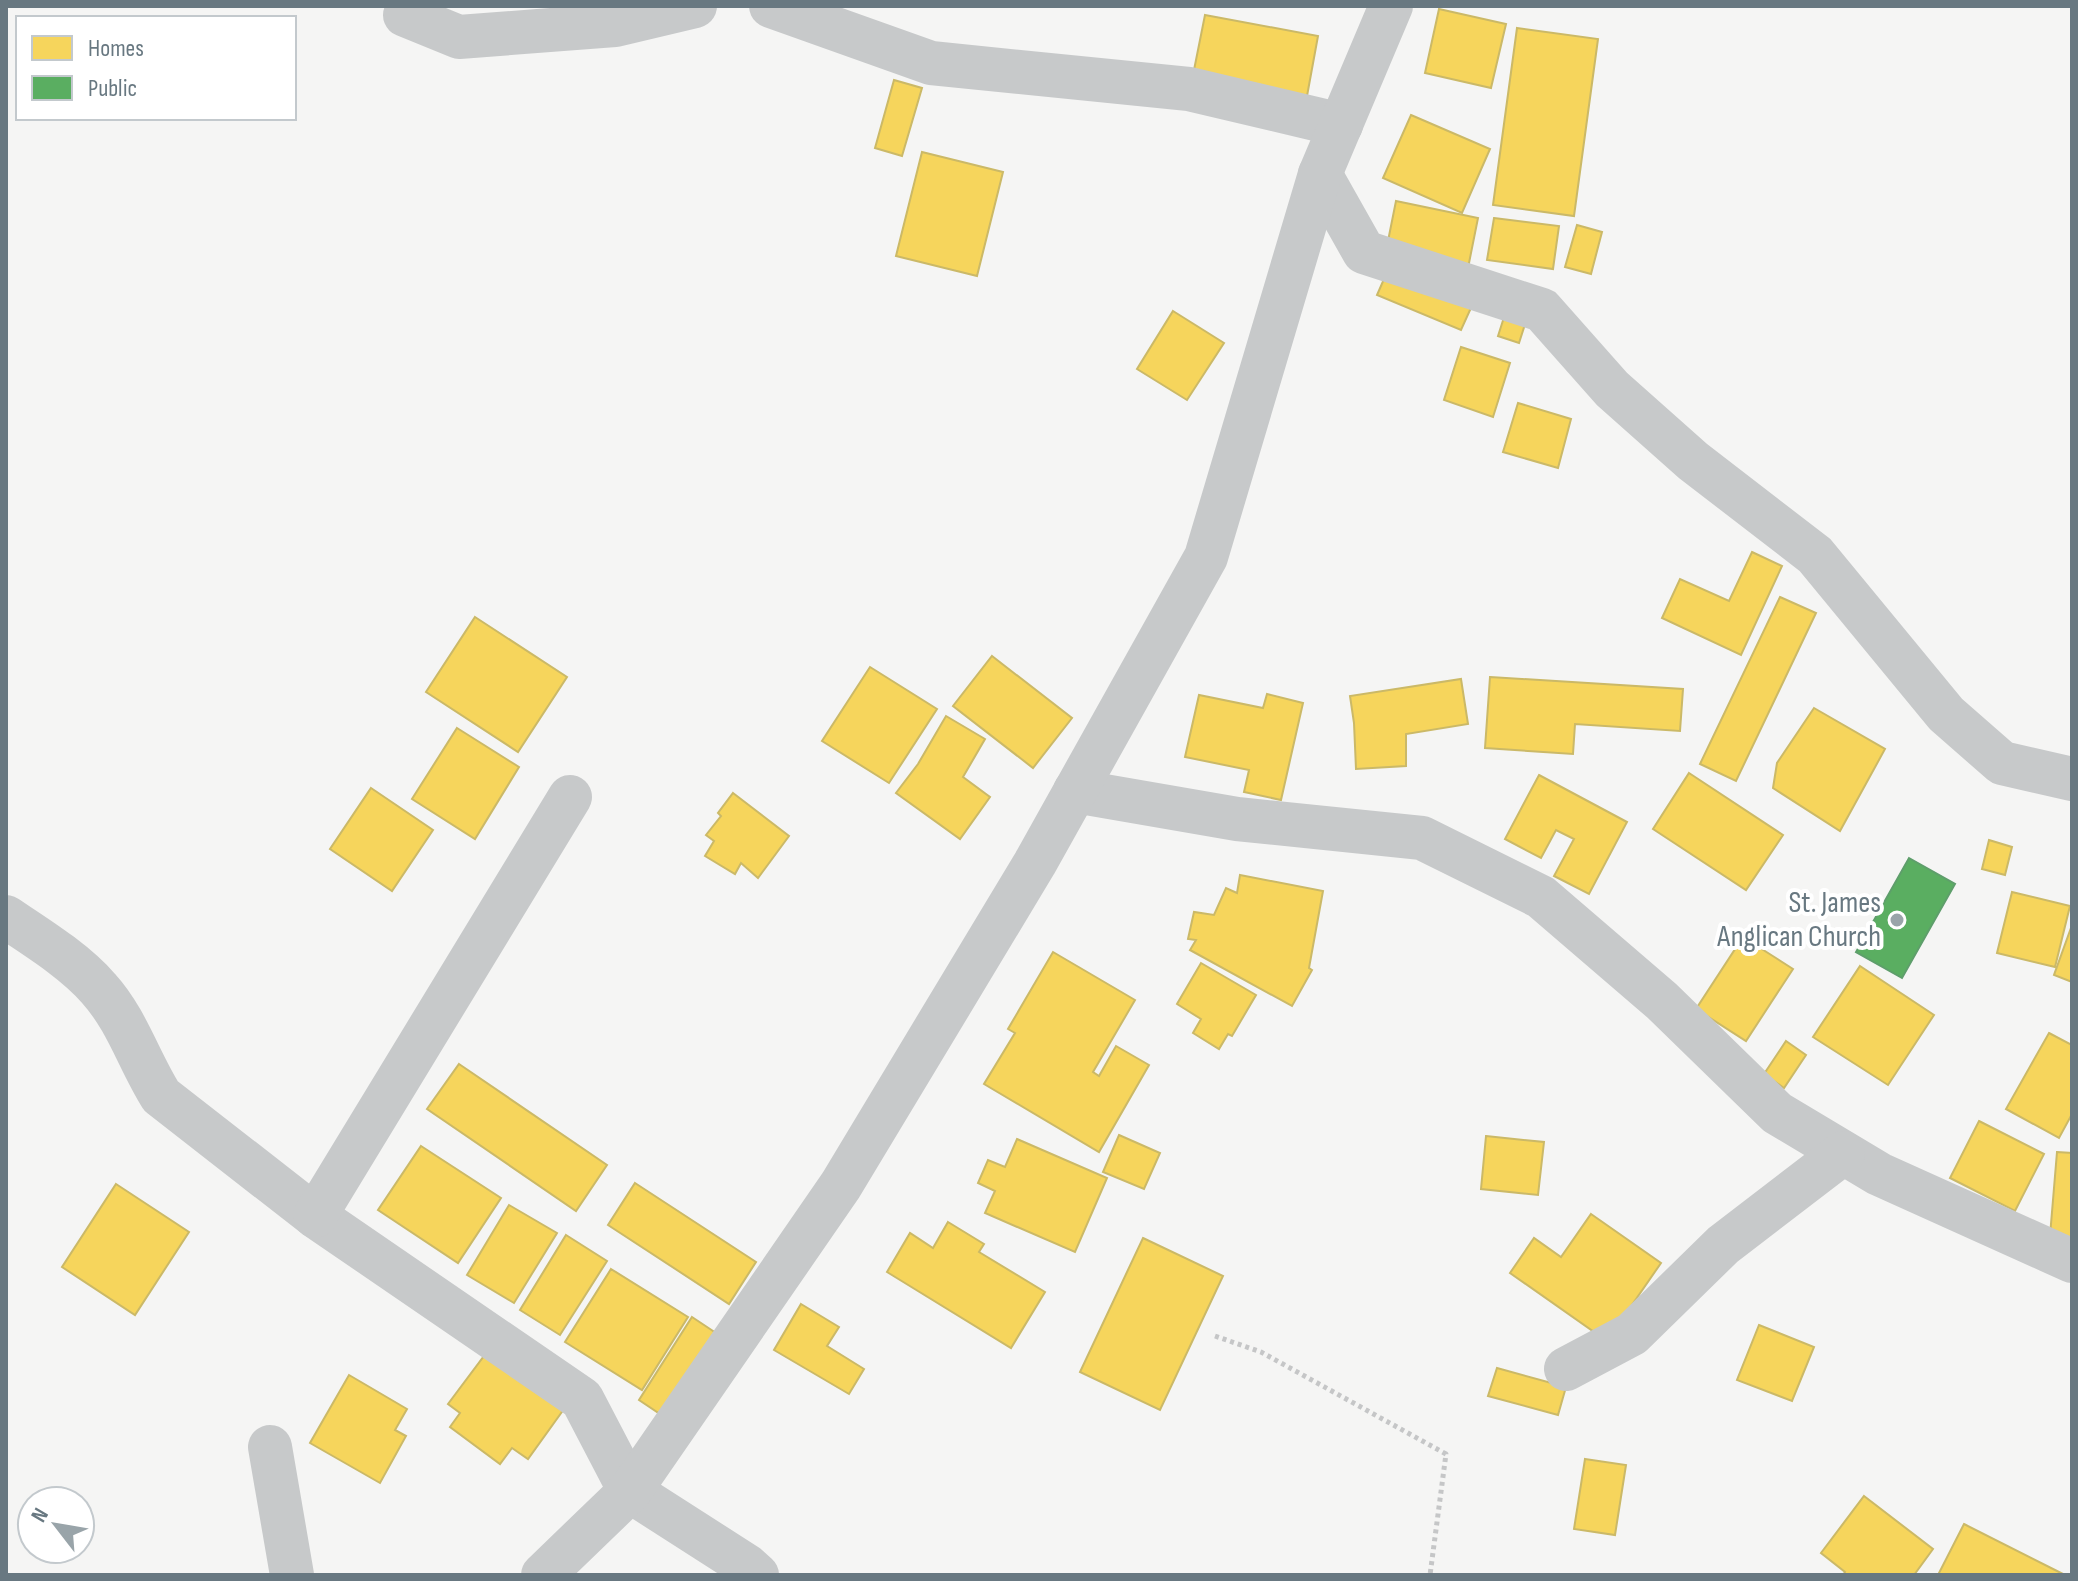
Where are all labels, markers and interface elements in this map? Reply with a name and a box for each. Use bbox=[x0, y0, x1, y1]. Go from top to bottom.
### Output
legend bbox=[16, 16, 296, 120]
text: Homes bbox=[88, 34, 144, 63]
text: Public bbox=[88, 74, 137, 103]
place label: St. James Anglican Church bbox=[1716, 885, 1881, 955]
marker: St. James Anglican Church bbox=[1888, 911, 1906, 929]
north arrow bbox=[16, 1485, 96, 1565]
text: N bbox=[26, 1503, 55, 1527]

